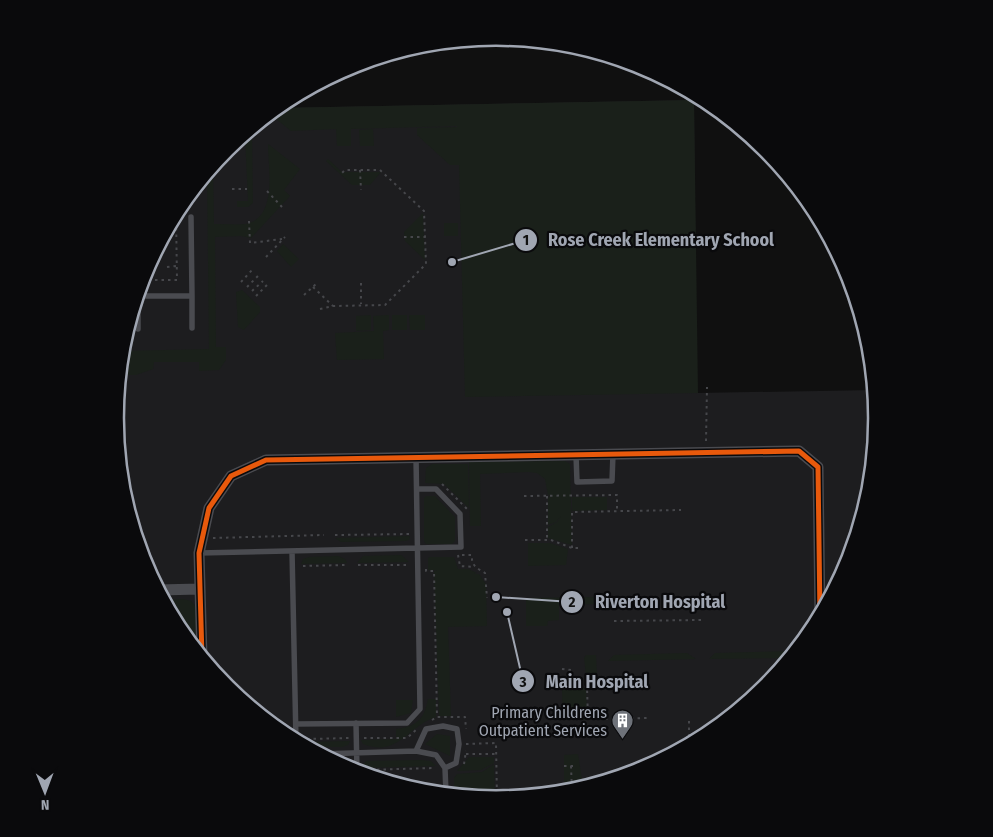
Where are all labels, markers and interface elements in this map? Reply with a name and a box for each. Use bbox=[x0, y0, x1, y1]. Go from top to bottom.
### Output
callout: Rose Creek Elementary School bbox=[513, 223, 784, 256]
text: Rose Creek Elementary School bbox=[548, 229, 774, 251]
text: 1 bbox=[523, 231, 529, 249]
callout: Riverton Hospital bbox=[559, 585, 735, 618]
text: Riverton Hospital bbox=[595, 591, 725, 613]
text: 2 bbox=[568, 593, 576, 611]
callout: Main Hospital bbox=[511, 665, 658, 698]
text: Main Hospital bbox=[546, 671, 648, 693]
text: 3 bbox=[518, 673, 527, 691]
place label: Primary Childrens Outpatient Services bbox=[479, 703, 607, 740]
building icon: Primary Childrens Outpatient Services bbox=[611, 709, 635, 740]
north arrow bbox=[20, 767, 70, 817]
text: N bbox=[41, 796, 50, 813]

